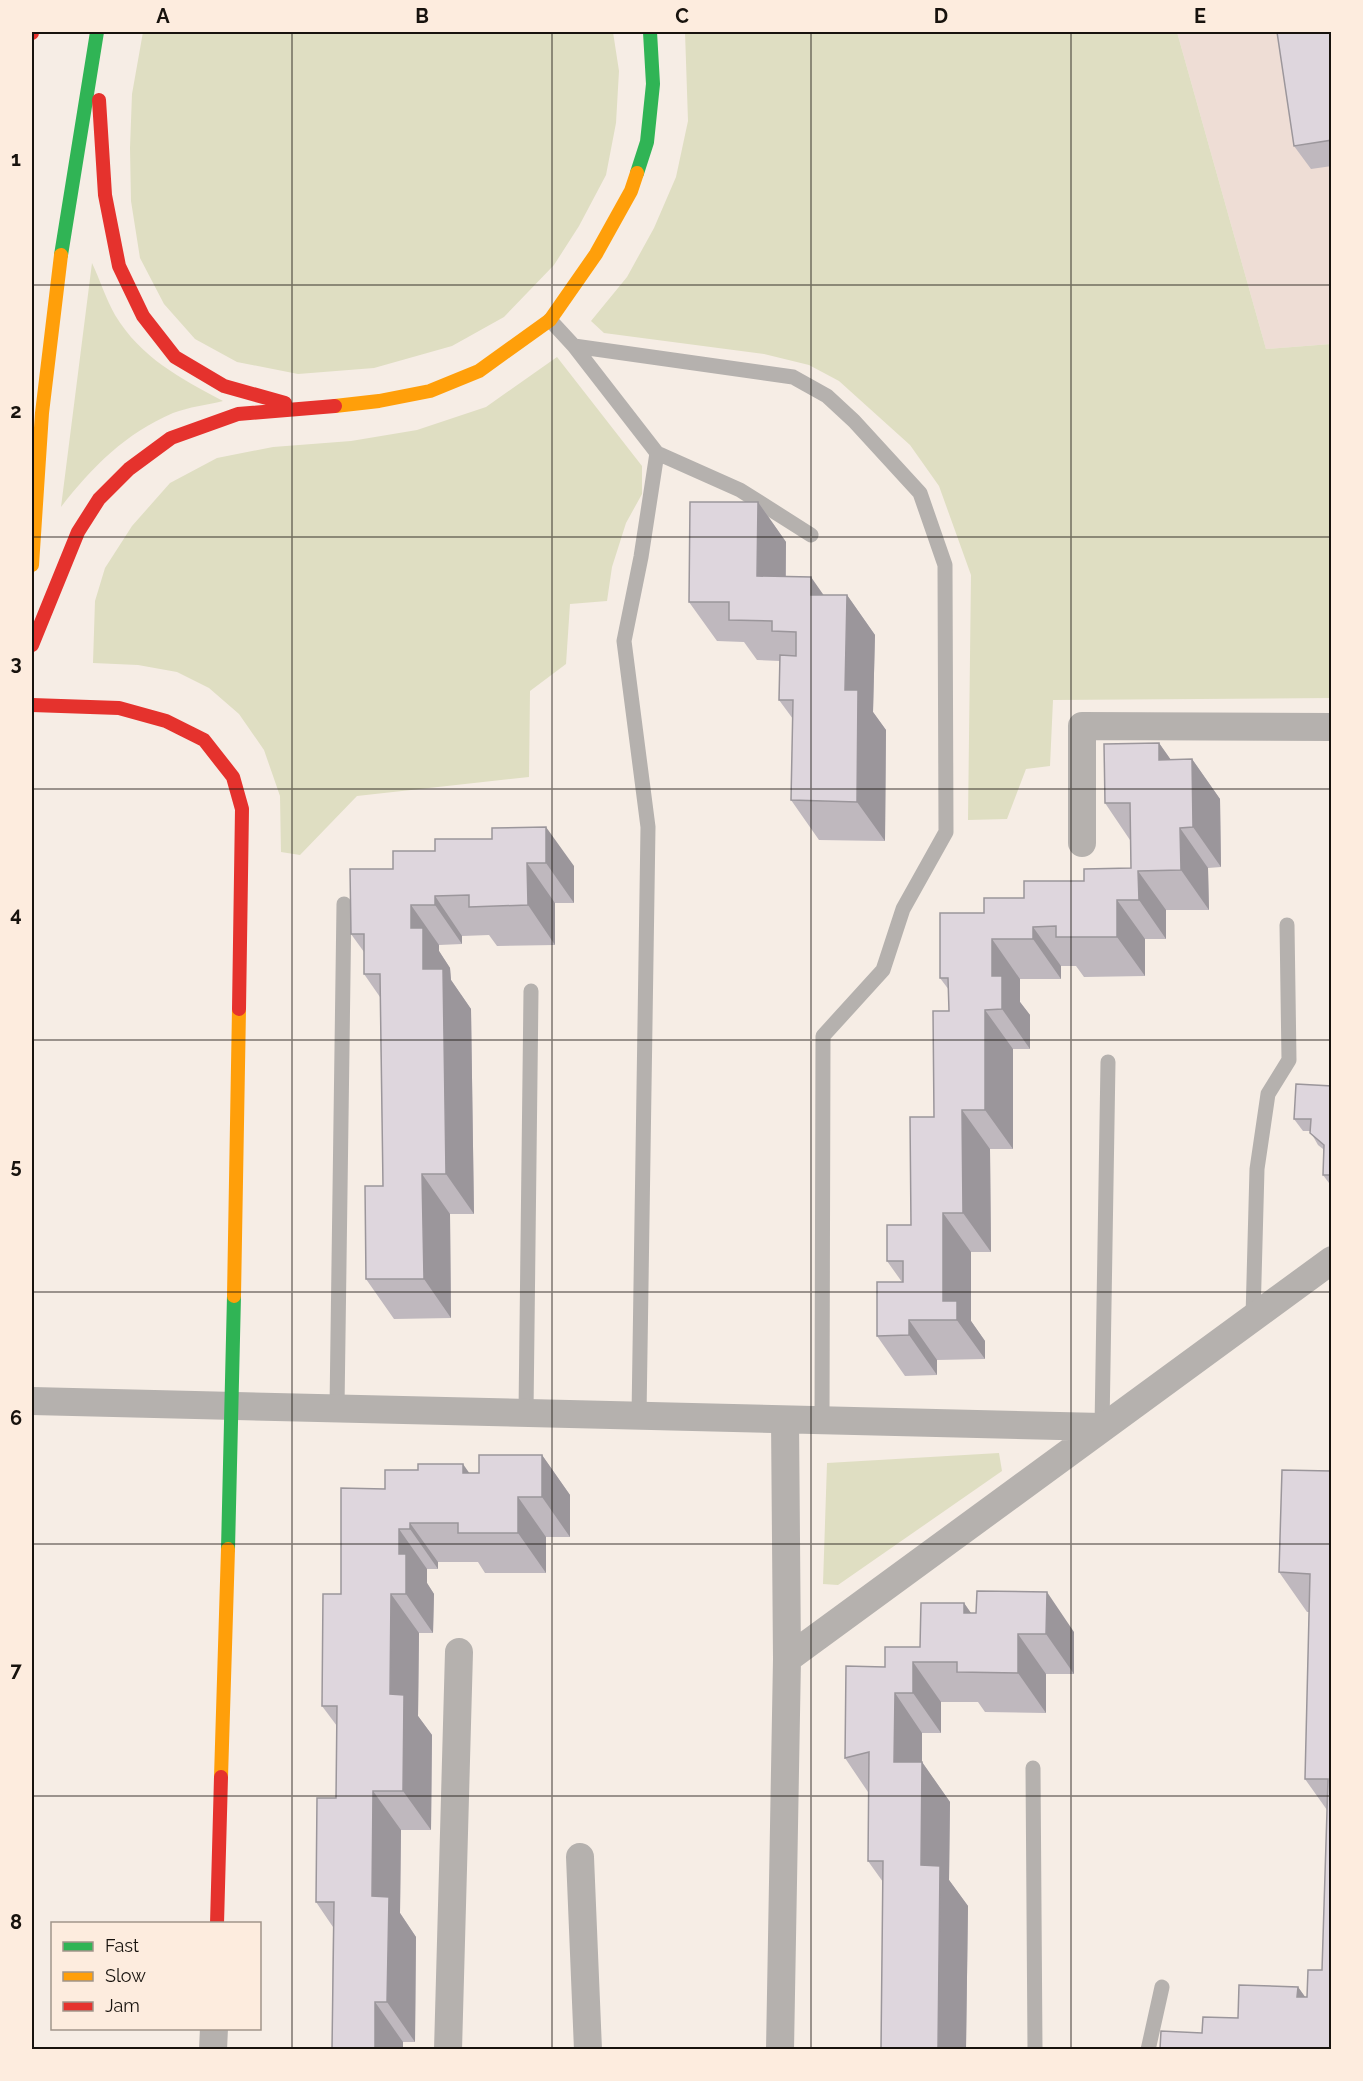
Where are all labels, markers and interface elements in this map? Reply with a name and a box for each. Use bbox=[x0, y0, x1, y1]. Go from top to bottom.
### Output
text: A bbox=[156, 4, 170, 28]
text: B bbox=[415, 4, 429, 28]
text: C bbox=[675, 4, 689, 28]
text: D bbox=[934, 4, 948, 28]
text: E bbox=[1194, 4, 1206, 28]
text: 1 bbox=[11, 147, 21, 171]
text: 2 bbox=[10, 399, 22, 423]
text: 3 bbox=[10, 651, 22, 675]
text: 4 bbox=[10, 902, 22, 926]
text: 5 bbox=[10, 1154, 22, 1178]
text: 6 bbox=[10, 1406, 22, 1430]
text: 7 bbox=[10, 1658, 22, 1682]
text: 8 bbox=[10, 1910, 22, 1934]
legend bbox=[51, 1922, 261, 2030]
text: Fast bbox=[105, 1935, 139, 1956]
text: Slow bbox=[105, 1965, 146, 1986]
text: Jam bbox=[105, 1995, 140, 2016]

